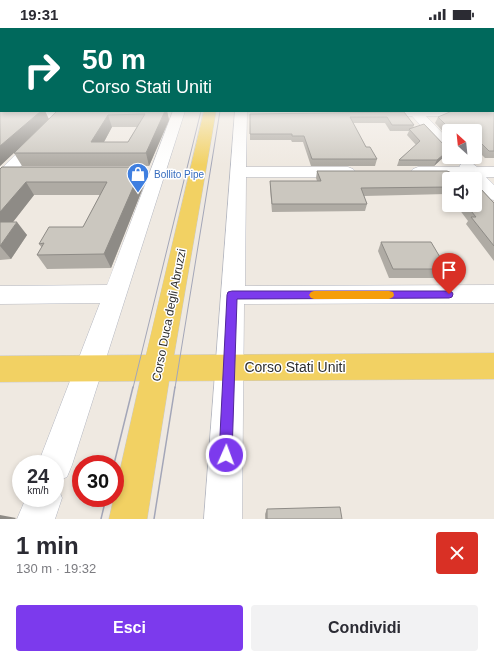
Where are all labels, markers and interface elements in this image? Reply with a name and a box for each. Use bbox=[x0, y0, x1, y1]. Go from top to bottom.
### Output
text: 19:31 bbox=[20, 6, 58, 23]
icon: right bbox=[16, 44, 68, 96]
text: 50 m bbox=[82, 44, 146, 75]
text: Corso Stati Uniti bbox=[82, 77, 212, 97]
north arrow bbox=[442, 124, 482, 164]
map controls bbox=[442, 124, 482, 212]
shop icon: Bollito Pipe bbox=[125, 161, 151, 194]
place label: Bollito Pipe bbox=[154, 169, 204, 180]
button: sound bbox=[442, 172, 482, 212]
street label: Corso Duca degli Abruzzi bbox=[149, 248, 189, 382]
pin bbox=[432, 253, 466, 294]
icon: arrive bbox=[438, 259, 460, 281]
street label: Corso Stati Uniti bbox=[244, 359, 346, 375]
position arrow bbox=[205, 434, 247, 476]
speed limit sign: 30 bbox=[72, 455, 124, 507]
text: 24 bbox=[27, 465, 49, 487]
text: km/h bbox=[27, 485, 49, 496]
text: 1 min bbox=[16, 532, 79, 559]
button: close bbox=[436, 532, 478, 574]
text: 130 m · 19:32 bbox=[16, 561, 96, 576]
button: Esci bbox=[16, 605, 243, 651]
button: Condividi bbox=[251, 605, 478, 651]

